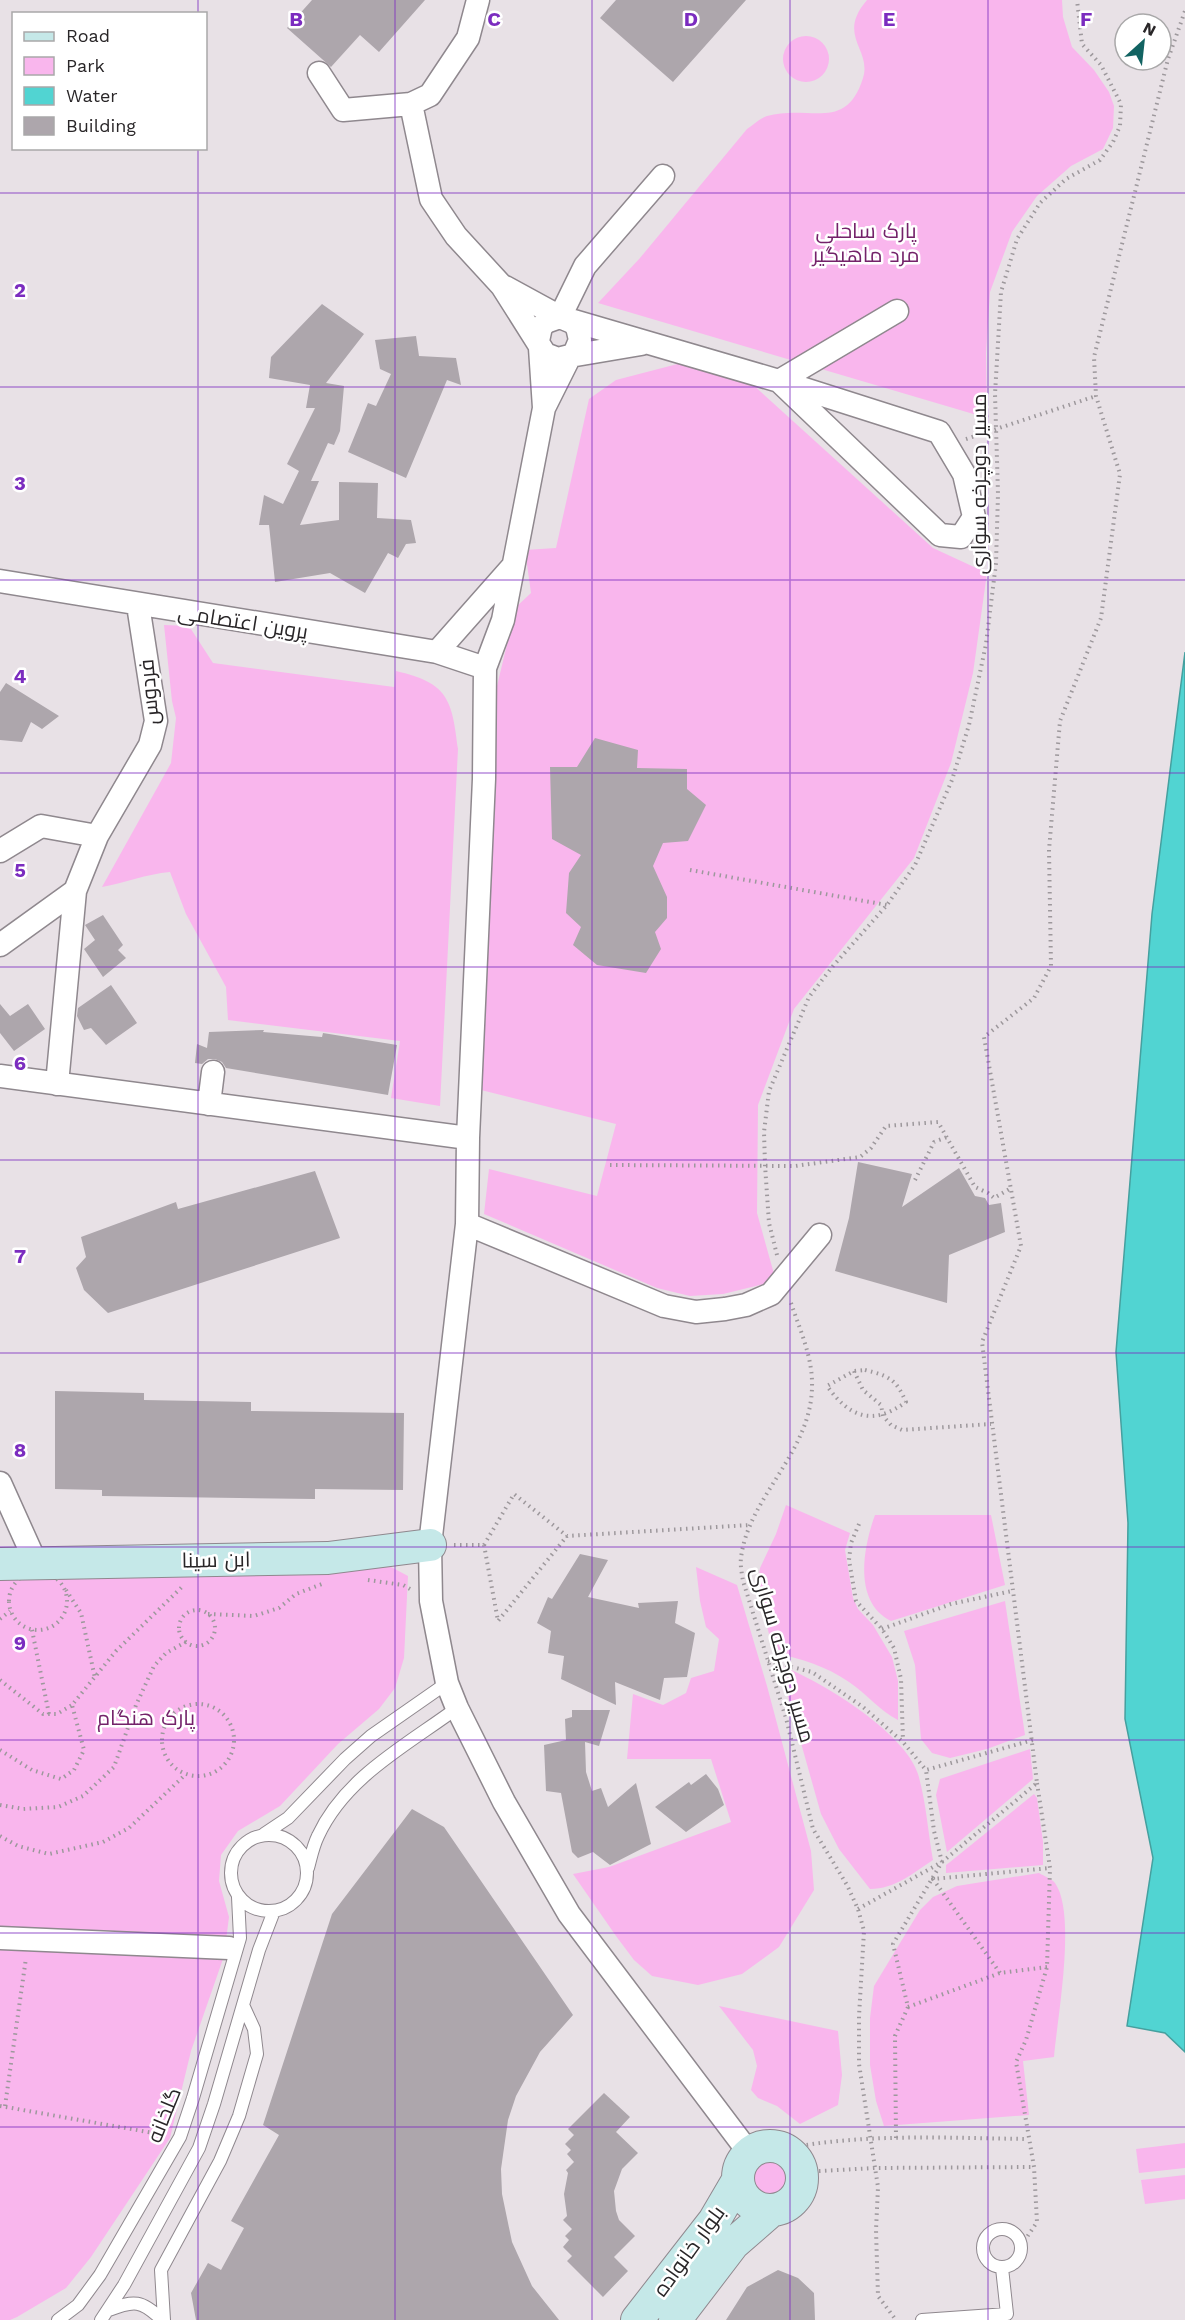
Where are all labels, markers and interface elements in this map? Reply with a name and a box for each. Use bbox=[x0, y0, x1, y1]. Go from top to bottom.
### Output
text: B bbox=[289, 7, 303, 31]
text: C bbox=[487, 7, 501, 31]
text: D bbox=[684, 7, 698, 31]
text: E bbox=[883, 7, 895, 31]
text: F bbox=[1080, 7, 1092, 31]
legend bbox=[12, 12, 207, 150]
north arrow bbox=[1113, 12, 1173, 72]
text: N bbox=[1140, 18, 1159, 40]
text: Road bbox=[66, 25, 110, 46]
text: Park bbox=[66, 55, 105, 76]
text: Water bbox=[66, 85, 118, 106]
text: Building bbox=[66, 115, 136, 136]
park label: پارک ساحلی مرد ماهیگیر bbox=[812, 218, 920, 267]
text: 2 bbox=[14, 278, 26, 302]
street label: مسیر دوچرخه سواری bbox=[966, 393, 993, 575]
text: 3 bbox=[14, 471, 26, 495]
street label: پروین اعتصامی bbox=[176, 599, 310, 646]
street label: فردوس bbox=[133, 658, 165, 726]
text: 4 bbox=[14, 664, 27, 688]
text: 5 bbox=[14, 858, 26, 882]
text: 6 bbox=[14, 1051, 26, 1075]
text: 7 bbox=[14, 1244, 26, 1268]
text: 8 bbox=[14, 1438, 26, 1462]
street label: ابن سینا bbox=[181, 1546, 251, 1574]
street label: مسیر دوچرخه سواری bbox=[745, 1564, 820, 1746]
text: 9 bbox=[14, 1631, 26, 1655]
park label: پارک هنگام bbox=[97, 1705, 195, 1732]
street label: گلخانه bbox=[141, 2084, 186, 2146]
street label: بلوار خانواده bbox=[647, 2200, 730, 2301]

